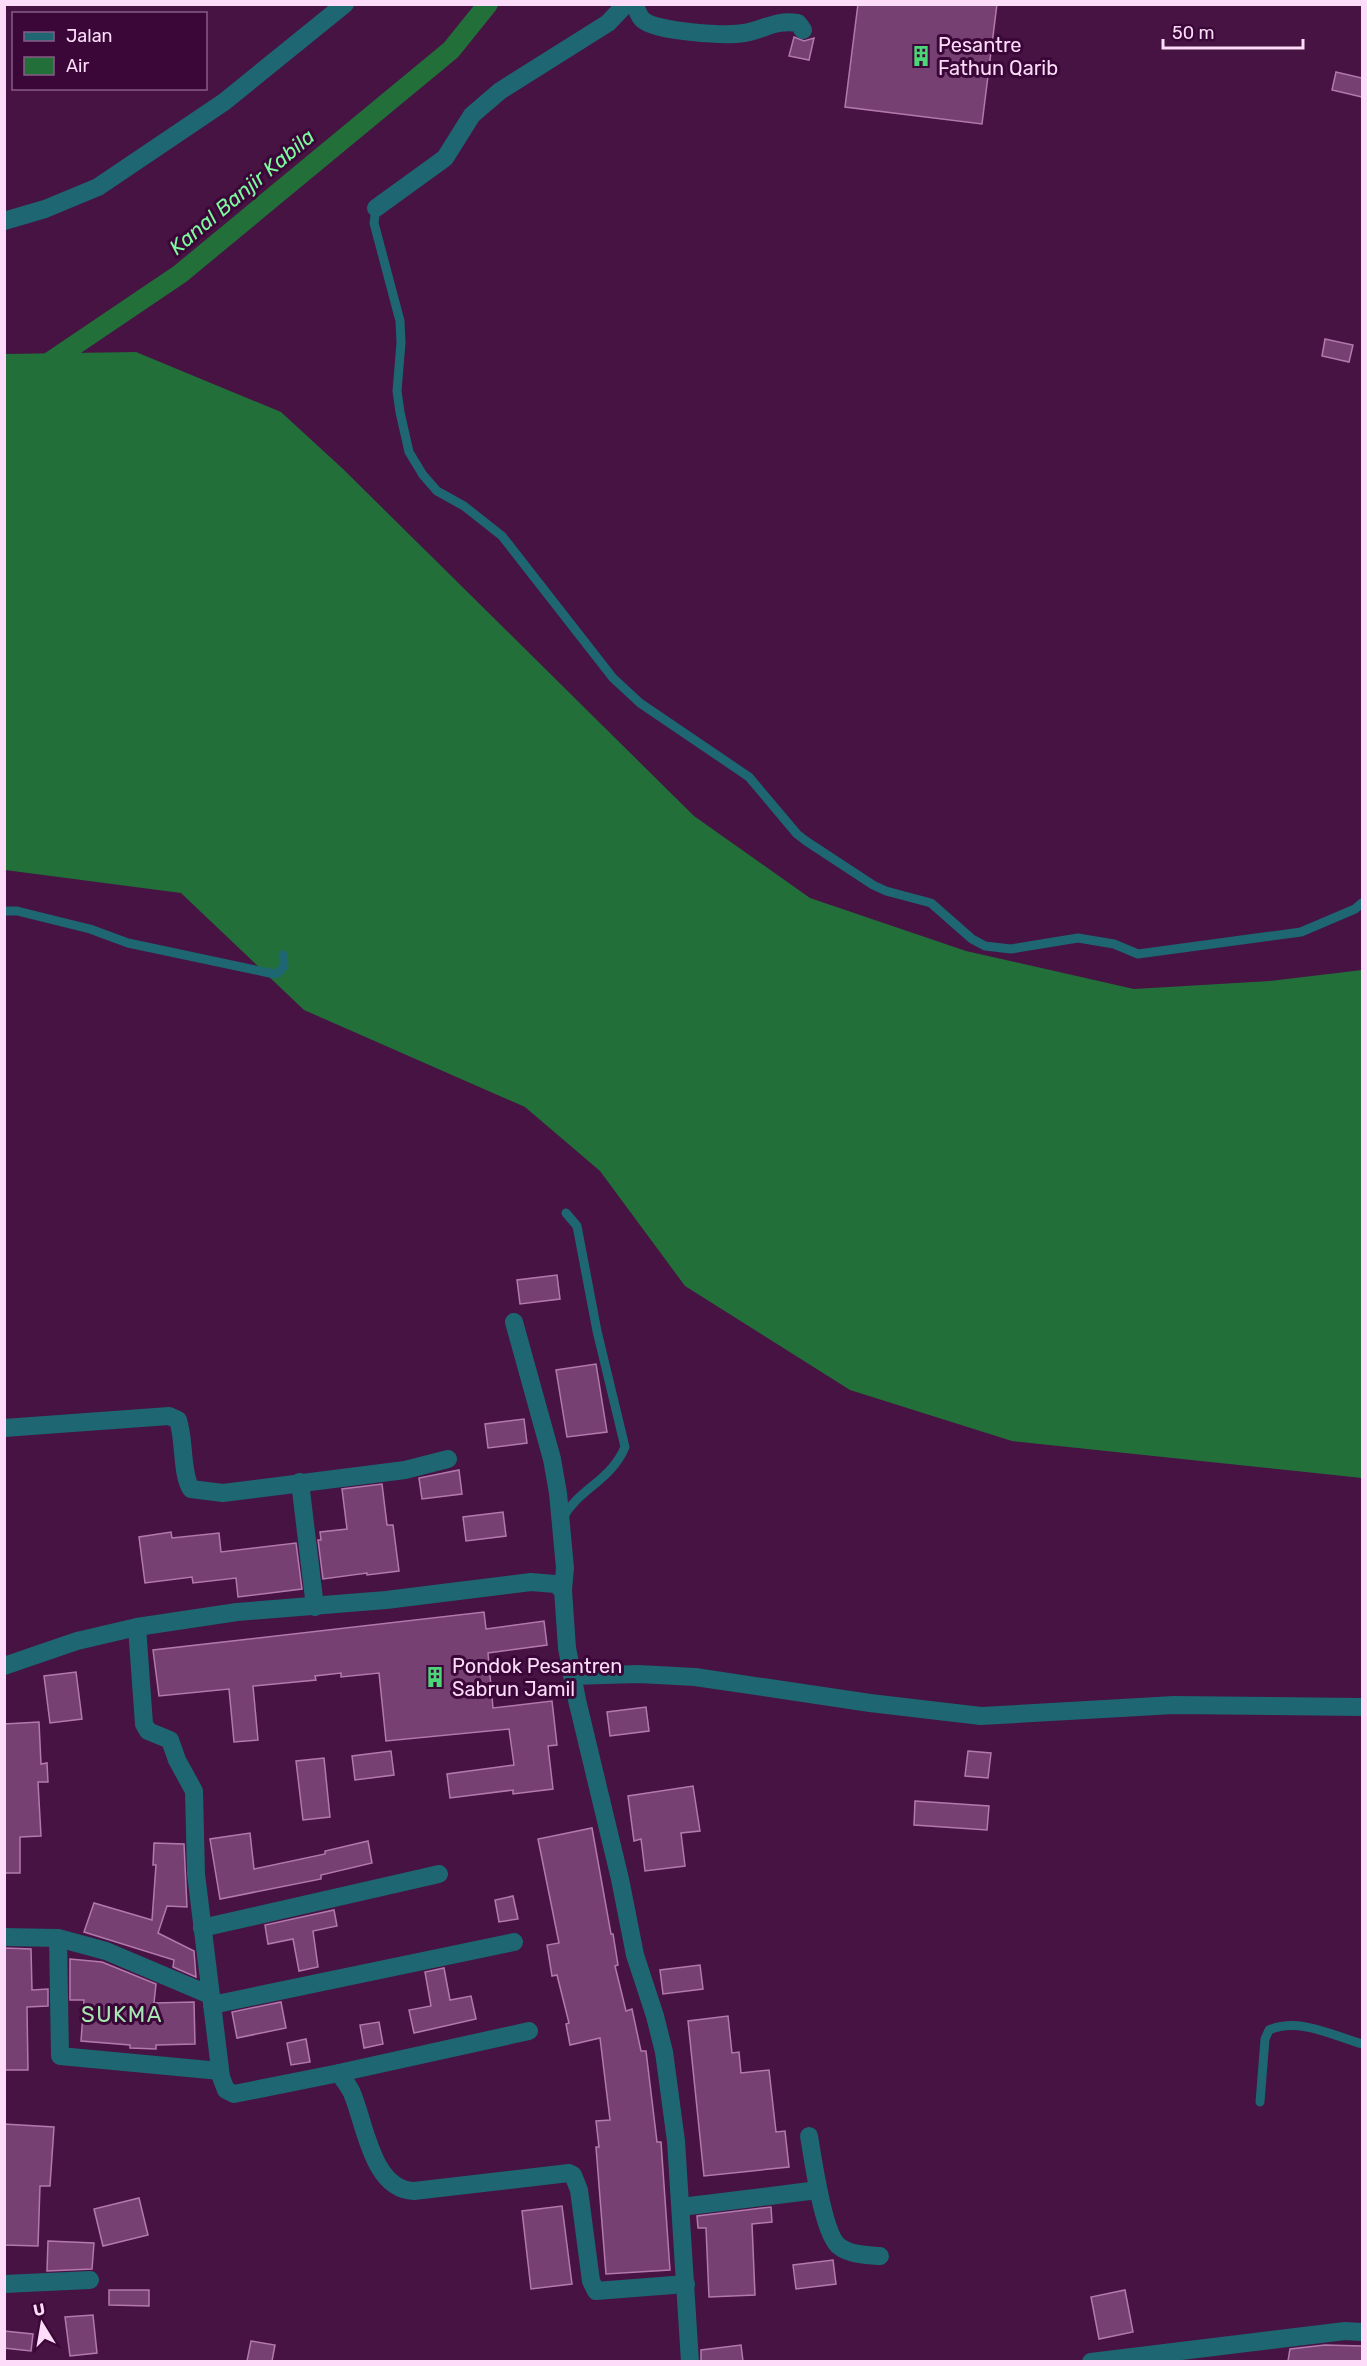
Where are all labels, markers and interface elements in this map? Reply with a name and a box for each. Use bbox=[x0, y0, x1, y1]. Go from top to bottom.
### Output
legend bbox=[12, 12, 207, 90]
scale bar bbox=[1163, 12, 1302, 50]
text: 50 m bbox=[1172, 22, 1215, 44]
text: Jalan bbox=[66, 25, 113, 47]
place label: Pesantre Fathun Qarib bbox=[938, 33, 1058, 80]
building icon: Pesantre Fathun Qarib bbox=[909, 44, 933, 68]
text: Air bbox=[66, 55, 89, 77]
water label: Kanal Banjir Kabila bbox=[164, 123, 320, 260]
place label: Pondok Pesantren Sabrun Jamil bbox=[452, 1654, 622, 1701]
building icon: Pondok Pesantren Sabrun Jamil bbox=[423, 1665, 447, 1689]
district label: SUKMA bbox=[81, 2001, 163, 2028]
north arrow bbox=[12, 2294, 72, 2354]
text: U bbox=[32, 2299, 47, 2320]

